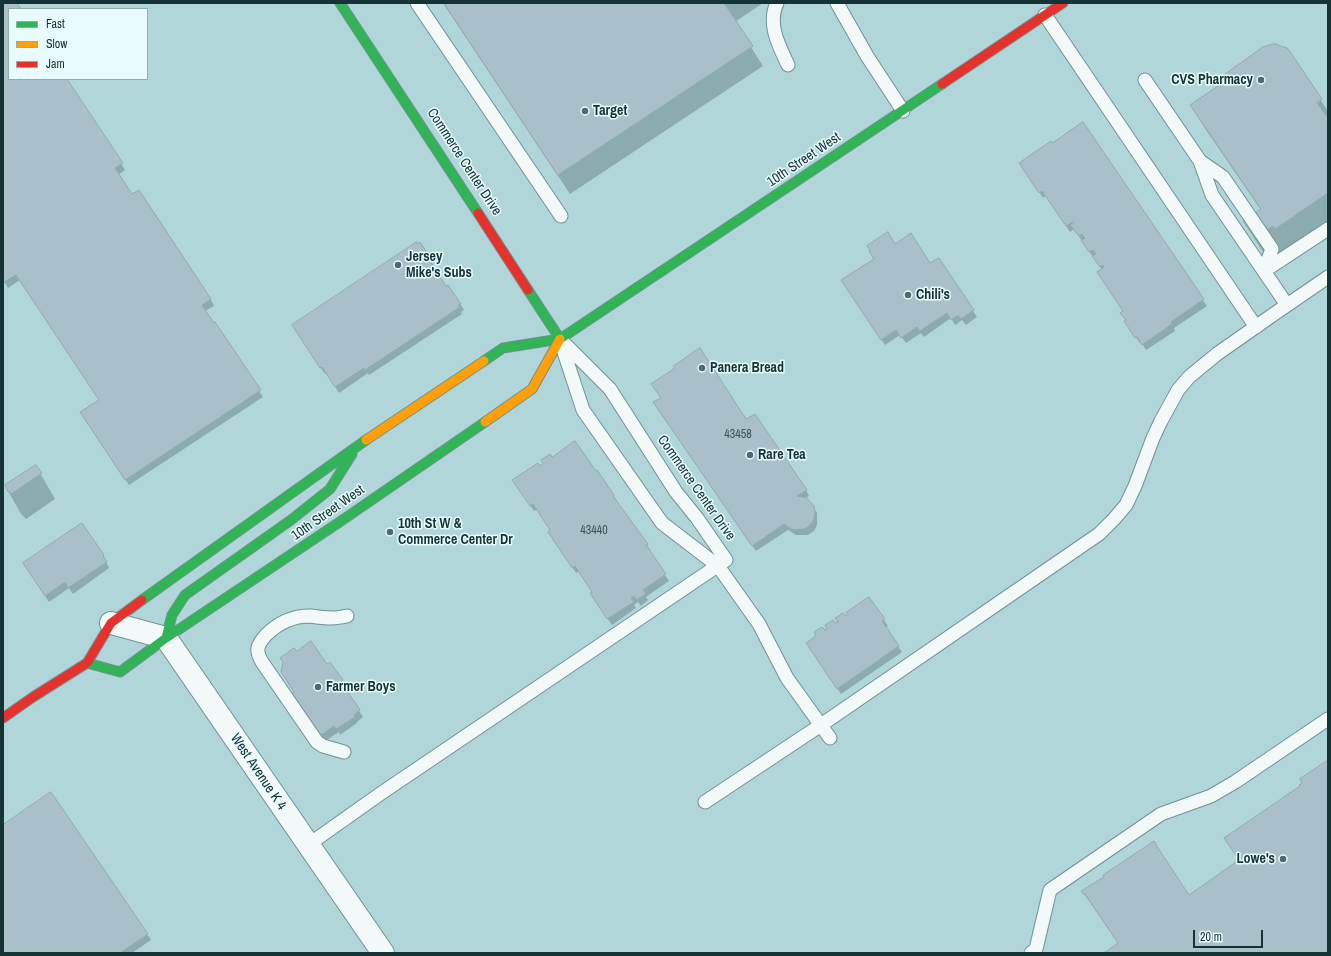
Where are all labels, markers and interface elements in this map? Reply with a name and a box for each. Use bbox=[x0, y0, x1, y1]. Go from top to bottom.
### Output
legend bbox=[8, 8, 148, 80]
text: Fast bbox=[46, 16, 65, 32]
text: Slow bbox=[46, 36, 67, 52]
text: Jam bbox=[46, 56, 65, 72]
place label: CVS Pharmacy bbox=[1171, 72, 1253, 88]
marker: CVS Pharmacy bbox=[1256, 75, 1266, 85]
place label: Target bbox=[593, 103, 627, 119]
street label: Commerce Center Drive bbox=[423, 105, 505, 219]
marker: Target bbox=[580, 106, 590, 116]
street label: 10th Street West bbox=[764, 129, 844, 191]
place label: Jersey Mike's Subs bbox=[406, 249, 472, 282]
marker: Jersey Mike's Subs bbox=[393, 260, 403, 270]
place label: Chili's bbox=[916, 287, 950, 303]
marker: Chili's bbox=[903, 290, 913, 300]
place label: Panera Bread bbox=[710, 360, 784, 376]
marker: Panera Bread bbox=[697, 363, 707, 373]
house number: 43458 bbox=[724, 428, 752, 442]
street label: Commerce Center Drive bbox=[653, 432, 739, 544]
place label: Rare Tea bbox=[758, 447, 806, 463]
marker: Rare Tea bbox=[745, 450, 755, 460]
street label: 10th Street West bbox=[288, 482, 368, 544]
place label: 10th St W & Commerce Center Dr bbox=[398, 516, 513, 548]
house number: 43440 bbox=[580, 524, 608, 538]
marker: 10th St W & Commerce Center Dr bbox=[385, 527, 395, 537]
place label: Farmer Boys bbox=[326, 679, 396, 695]
marker: Farmer Boys bbox=[313, 682, 323, 692]
street label: West Avenue K 4 bbox=[226, 731, 290, 813]
place label: Lowe's bbox=[1237, 851, 1275, 867]
marker: Lowe's bbox=[1278, 854, 1288, 864]
scale bar bbox=[1195, 922, 1265, 948]
text: 20 m bbox=[1200, 929, 1222, 945]

